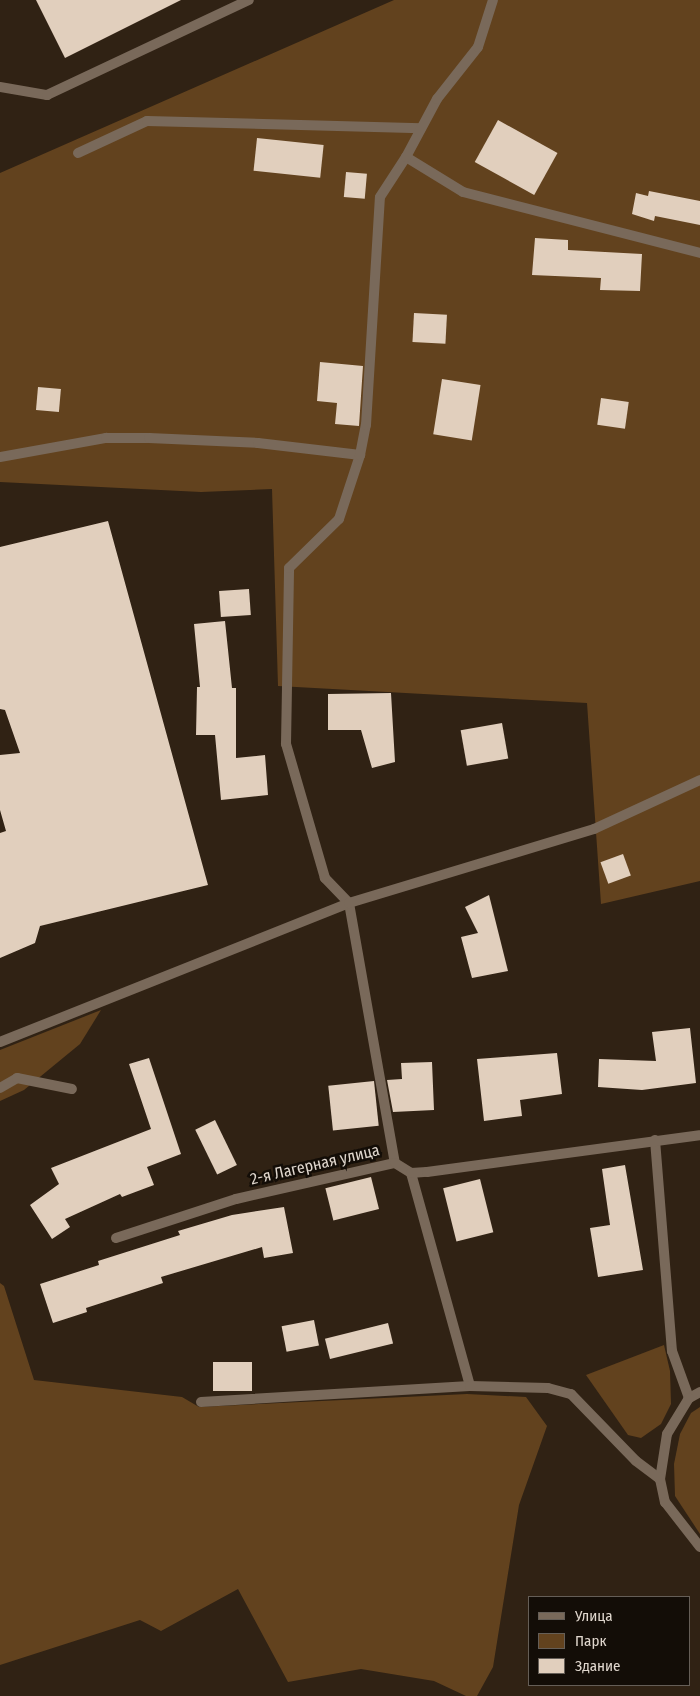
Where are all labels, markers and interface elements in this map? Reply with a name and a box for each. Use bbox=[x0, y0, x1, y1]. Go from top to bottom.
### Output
street label: 2-я Лагерная улица bbox=[249, 1141, 381, 1189]
legend bbox=[528, 1596, 690, 1686]
text: Улица bbox=[575, 1607, 613, 1625]
text: Парк bbox=[575, 1632, 606, 1650]
text: Здание bbox=[575, 1657, 621, 1675]

